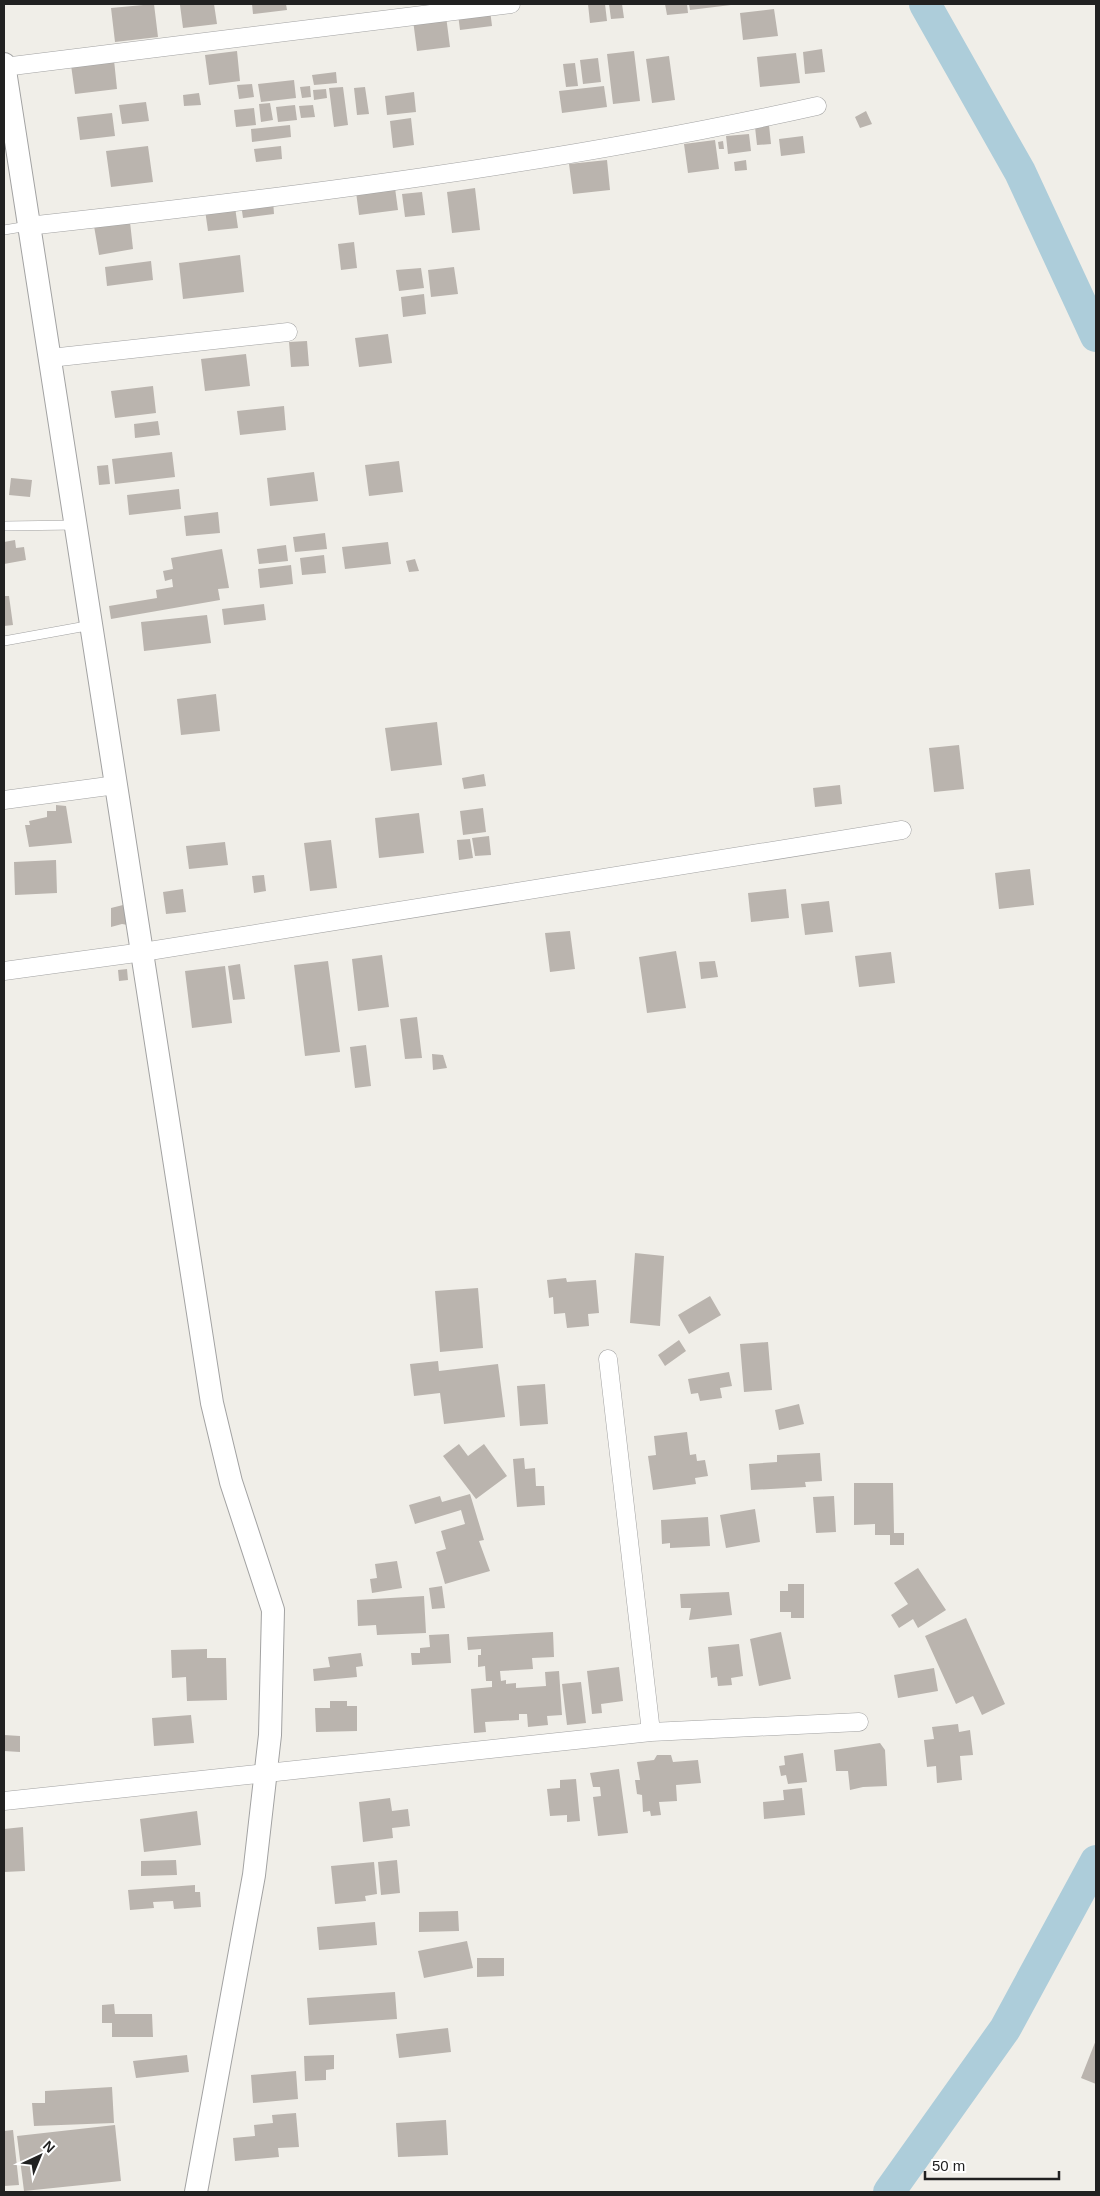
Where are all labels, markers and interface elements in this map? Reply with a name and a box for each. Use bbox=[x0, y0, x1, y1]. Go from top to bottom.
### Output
north arrow bbox=[15, 2131, 65, 2181]
text: N bbox=[40, 2137, 58, 2156]
scale bar bbox=[925, 2148, 1059, 2180]
text: 50 m bbox=[932, 2157, 965, 2174]

